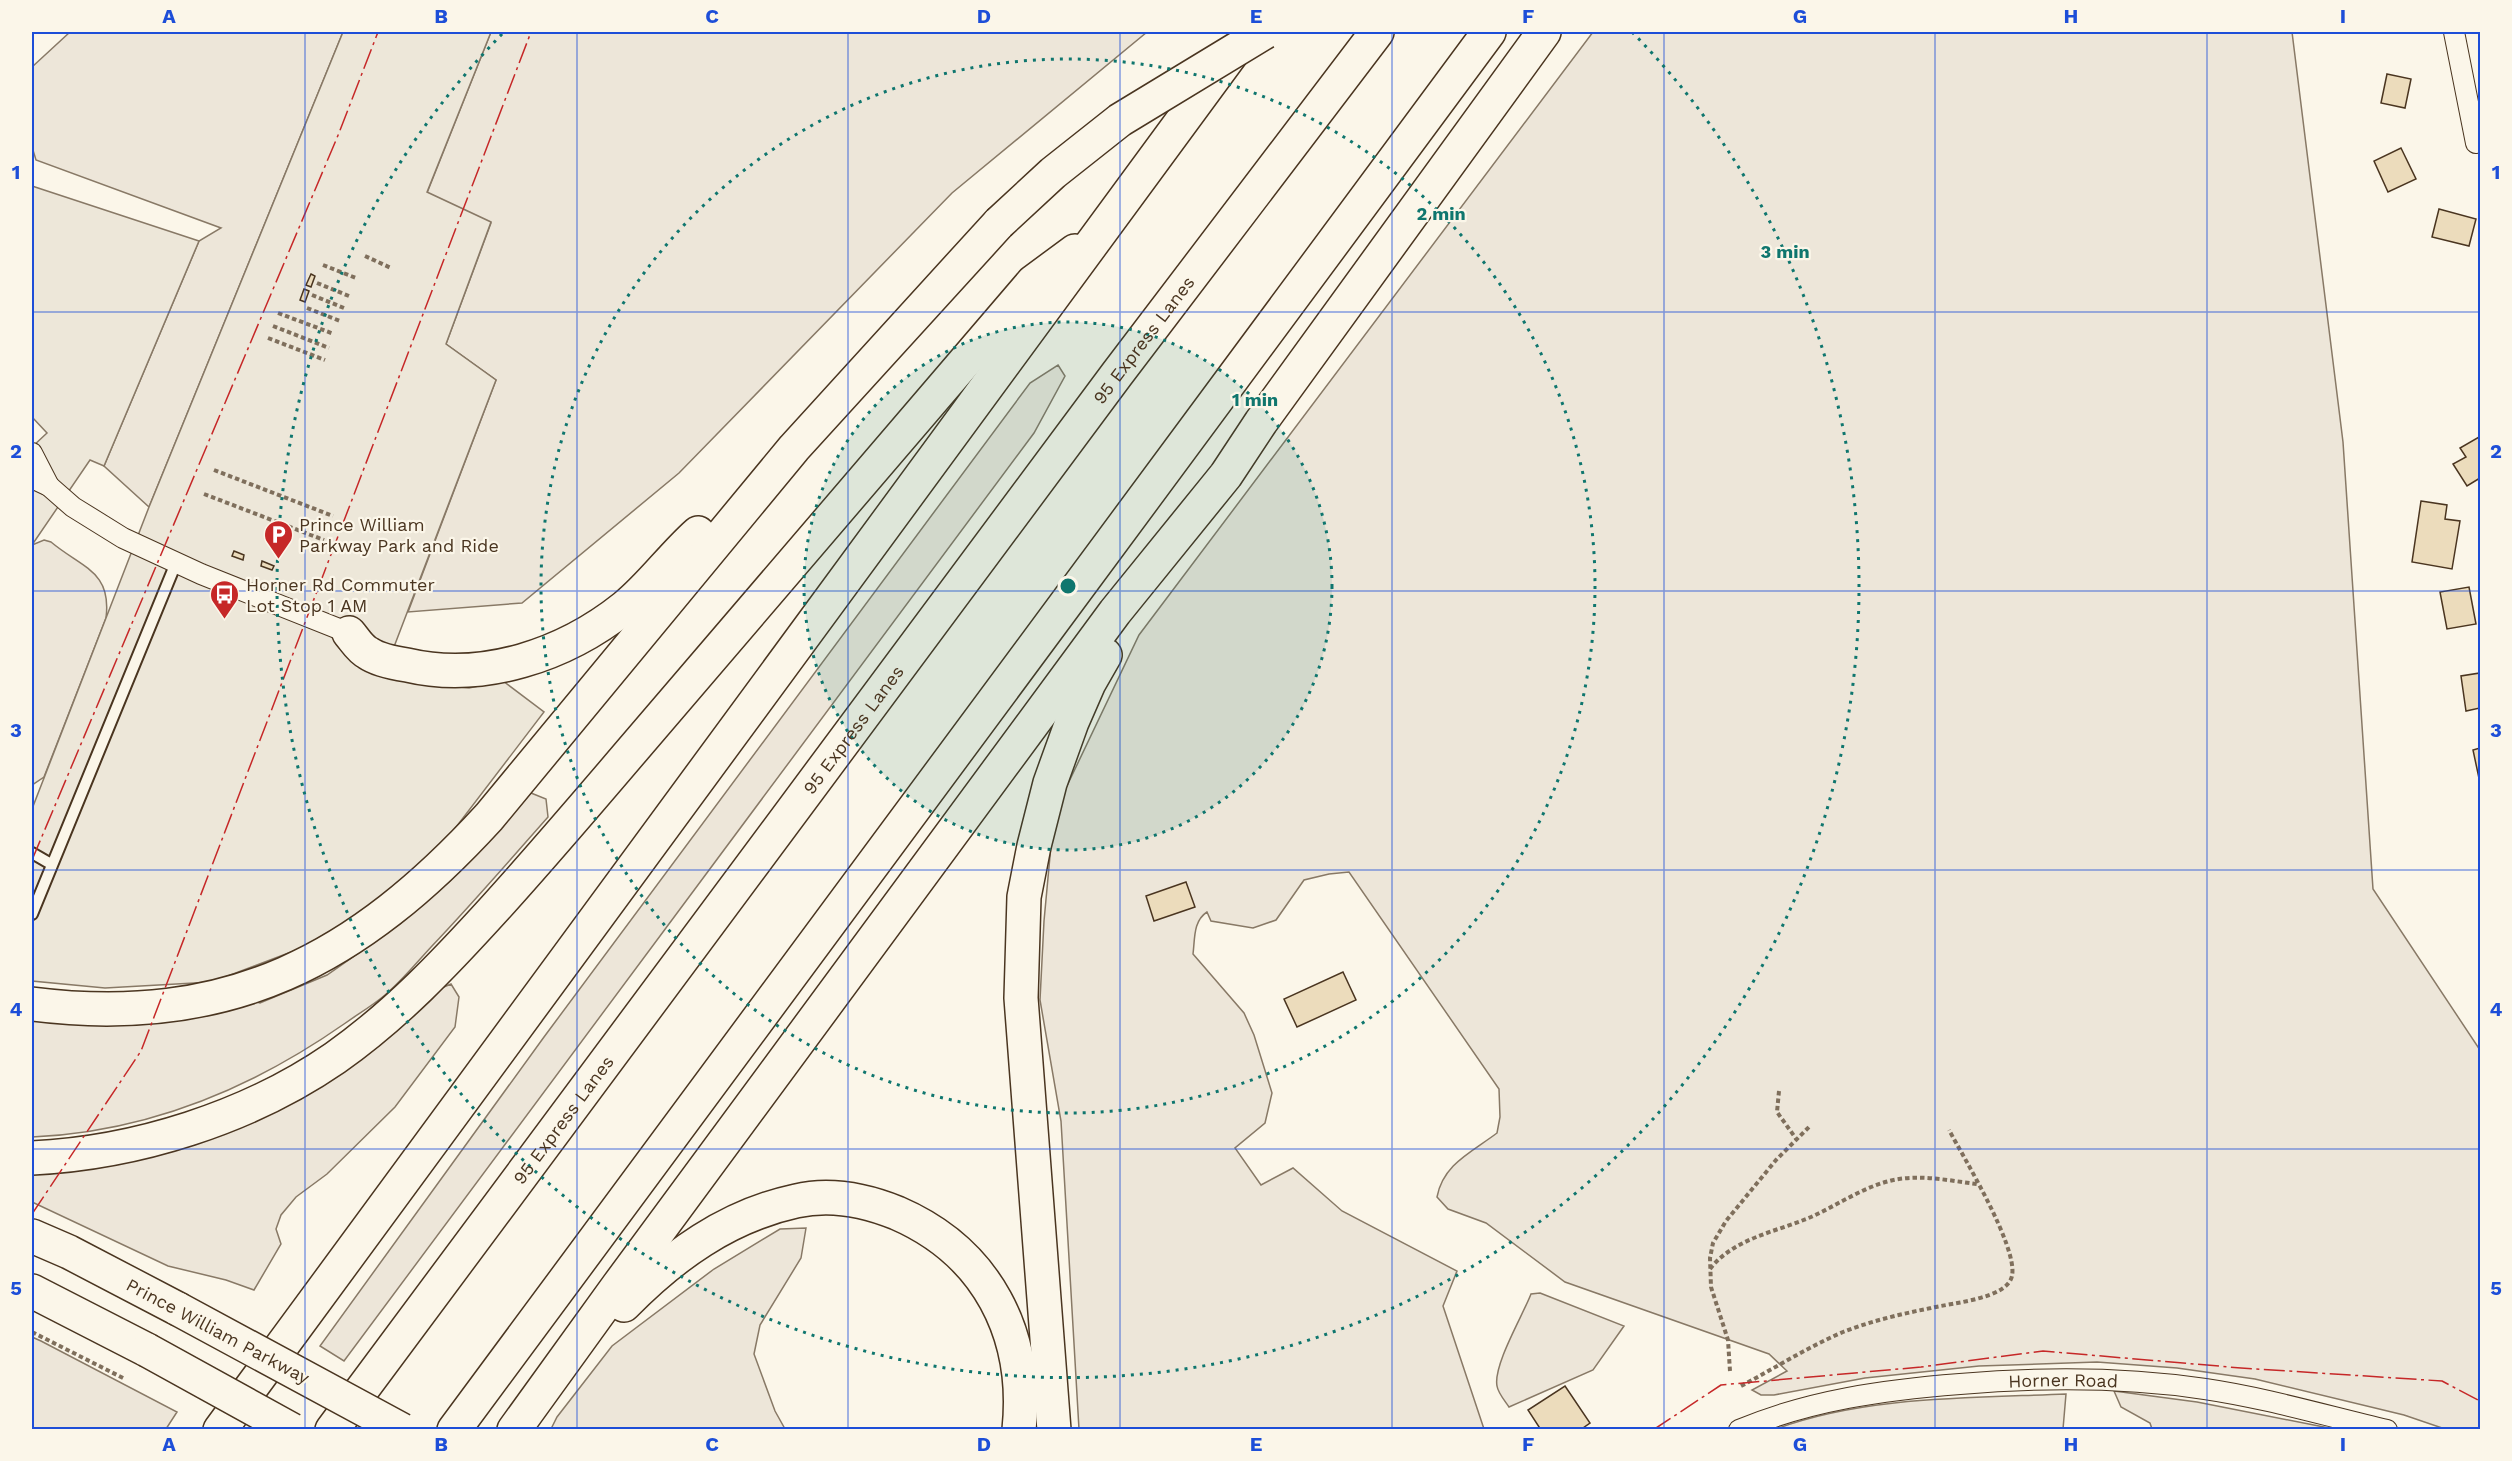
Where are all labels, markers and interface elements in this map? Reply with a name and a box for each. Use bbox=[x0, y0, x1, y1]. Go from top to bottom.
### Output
text: A bbox=[162, 4, 176, 28]
text: B bbox=[434, 4, 448, 28]
text: C bbox=[705, 4, 719, 28]
text: D bbox=[977, 4, 991, 28]
text: E bbox=[1250, 4, 1262, 28]
text: F bbox=[1522, 4, 1534, 28]
text: G bbox=[1793, 4, 1807, 28]
text: H bbox=[2064, 4, 2078, 28]
text: I bbox=[2340, 4, 2346, 28]
text: 1 bbox=[12, 160, 20, 184]
text: 1 bbox=[2492, 160, 2500, 184]
text: 2 min bbox=[1416, 203, 1466, 224]
text: 3 min bbox=[1760, 241, 1810, 262]
street label: 95 Express Lanes bbox=[1088, 272, 1198, 408]
text: 1 min bbox=[1232, 389, 1278, 410]
text: 2 bbox=[10, 439, 22, 463]
text: 2 bbox=[2490, 439, 2502, 463]
place label: Prince William Parkway Park and Ride bbox=[299, 514, 499, 556]
parking icon: Prince William Parkway Park and Ride bbox=[262, 518, 294, 560]
place label: Horner Rd Commuter Lot Stop 1 AM bbox=[246, 574, 435, 616]
centre of rings bbox=[1058, 576, 1078, 596]
bus stop icon: Horner Rd Commuter Lot Stop 1 AM bbox=[209, 578, 241, 620]
street label: 95 Express Lanes bbox=[798, 661, 907, 798]
text: 3 bbox=[10, 718, 22, 742]
text: 3 bbox=[2490, 718, 2502, 742]
text: 4 bbox=[10, 997, 23, 1021]
text: 4 bbox=[2490, 997, 2503, 1021]
street label: 95 Express Lanes bbox=[508, 1051, 617, 1188]
street label: Prince William Parkway bbox=[123, 1274, 314, 1389]
text: 5 bbox=[10, 1276, 22, 1300]
text: 5 bbox=[2490, 1276, 2502, 1300]
street label: Horner Road bbox=[2008, 1369, 2119, 1391]
text: A bbox=[162, 1432, 176, 1456]
text: B bbox=[434, 1432, 448, 1456]
text: C bbox=[705, 1432, 719, 1456]
text: D bbox=[977, 1432, 991, 1456]
text: E bbox=[1250, 1432, 1262, 1456]
text: F bbox=[1522, 1432, 1534, 1456]
text: G bbox=[1793, 1432, 1807, 1456]
text: H bbox=[2064, 1432, 2078, 1456]
text: I bbox=[2340, 1432, 2346, 1456]

